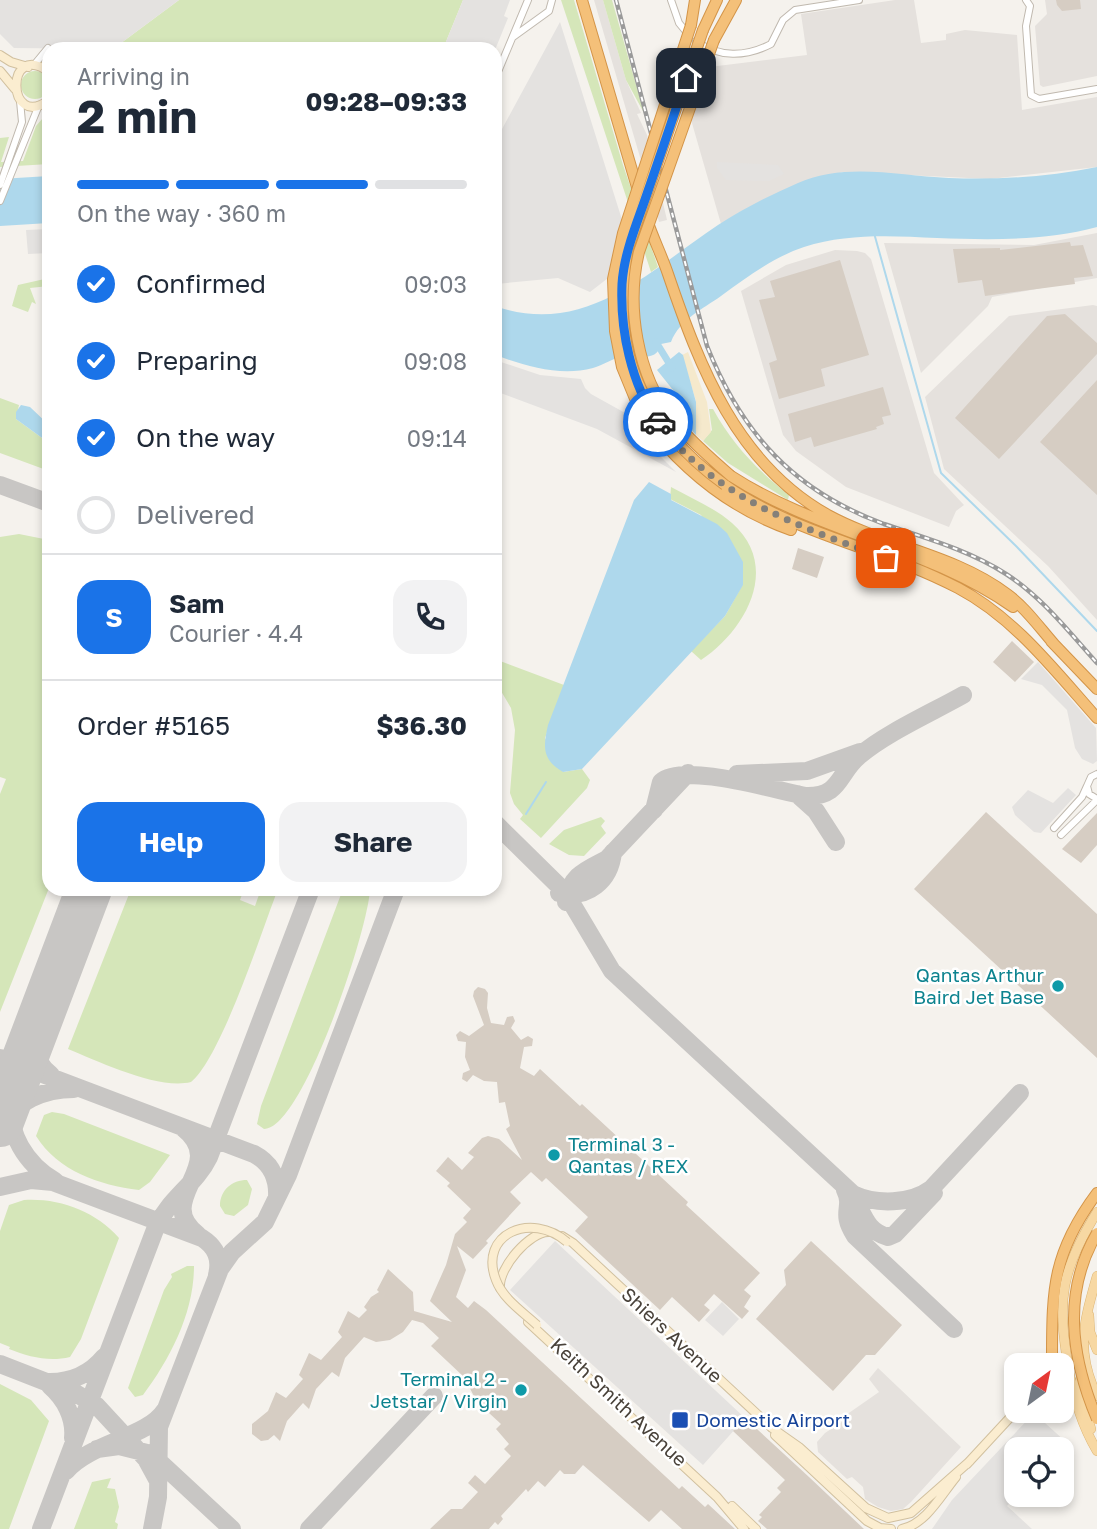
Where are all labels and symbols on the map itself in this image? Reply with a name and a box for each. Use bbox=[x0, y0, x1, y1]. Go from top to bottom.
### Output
pin bbox=[656, 48, 716, 108]
courier bbox=[623, 387, 693, 457]
pin bbox=[856, 528, 916, 588]
place label: Qantas Arthur Baird Jet Base bbox=[913, 963, 1045, 1008]
marker: Qantas Arthur Baird Jet Base bbox=[1050, 978, 1066, 994]
place label: Terminal 3 - Qantas / REX bbox=[568, 1132, 688, 1177]
marker: Terminal 3 - Qantas / REX bbox=[546, 1147, 562, 1163]
street label: Shiers Avenue bbox=[617, 1282, 727, 1387]
street label: Keith Smith Avenue bbox=[546, 1333, 692, 1471]
north arrow bbox=[1004, 1353, 1074, 1423]
place label: Terminal 2 - Jetstar / Virgin bbox=[370, 1367, 507, 1412]
marker: Terminal 2 - Jetstar / Virgin bbox=[513, 1382, 529, 1398]
place label: Domestic Airport bbox=[696, 1408, 850, 1431]
marker: Domestic Airport bbox=[670, 1410, 690, 1430]

